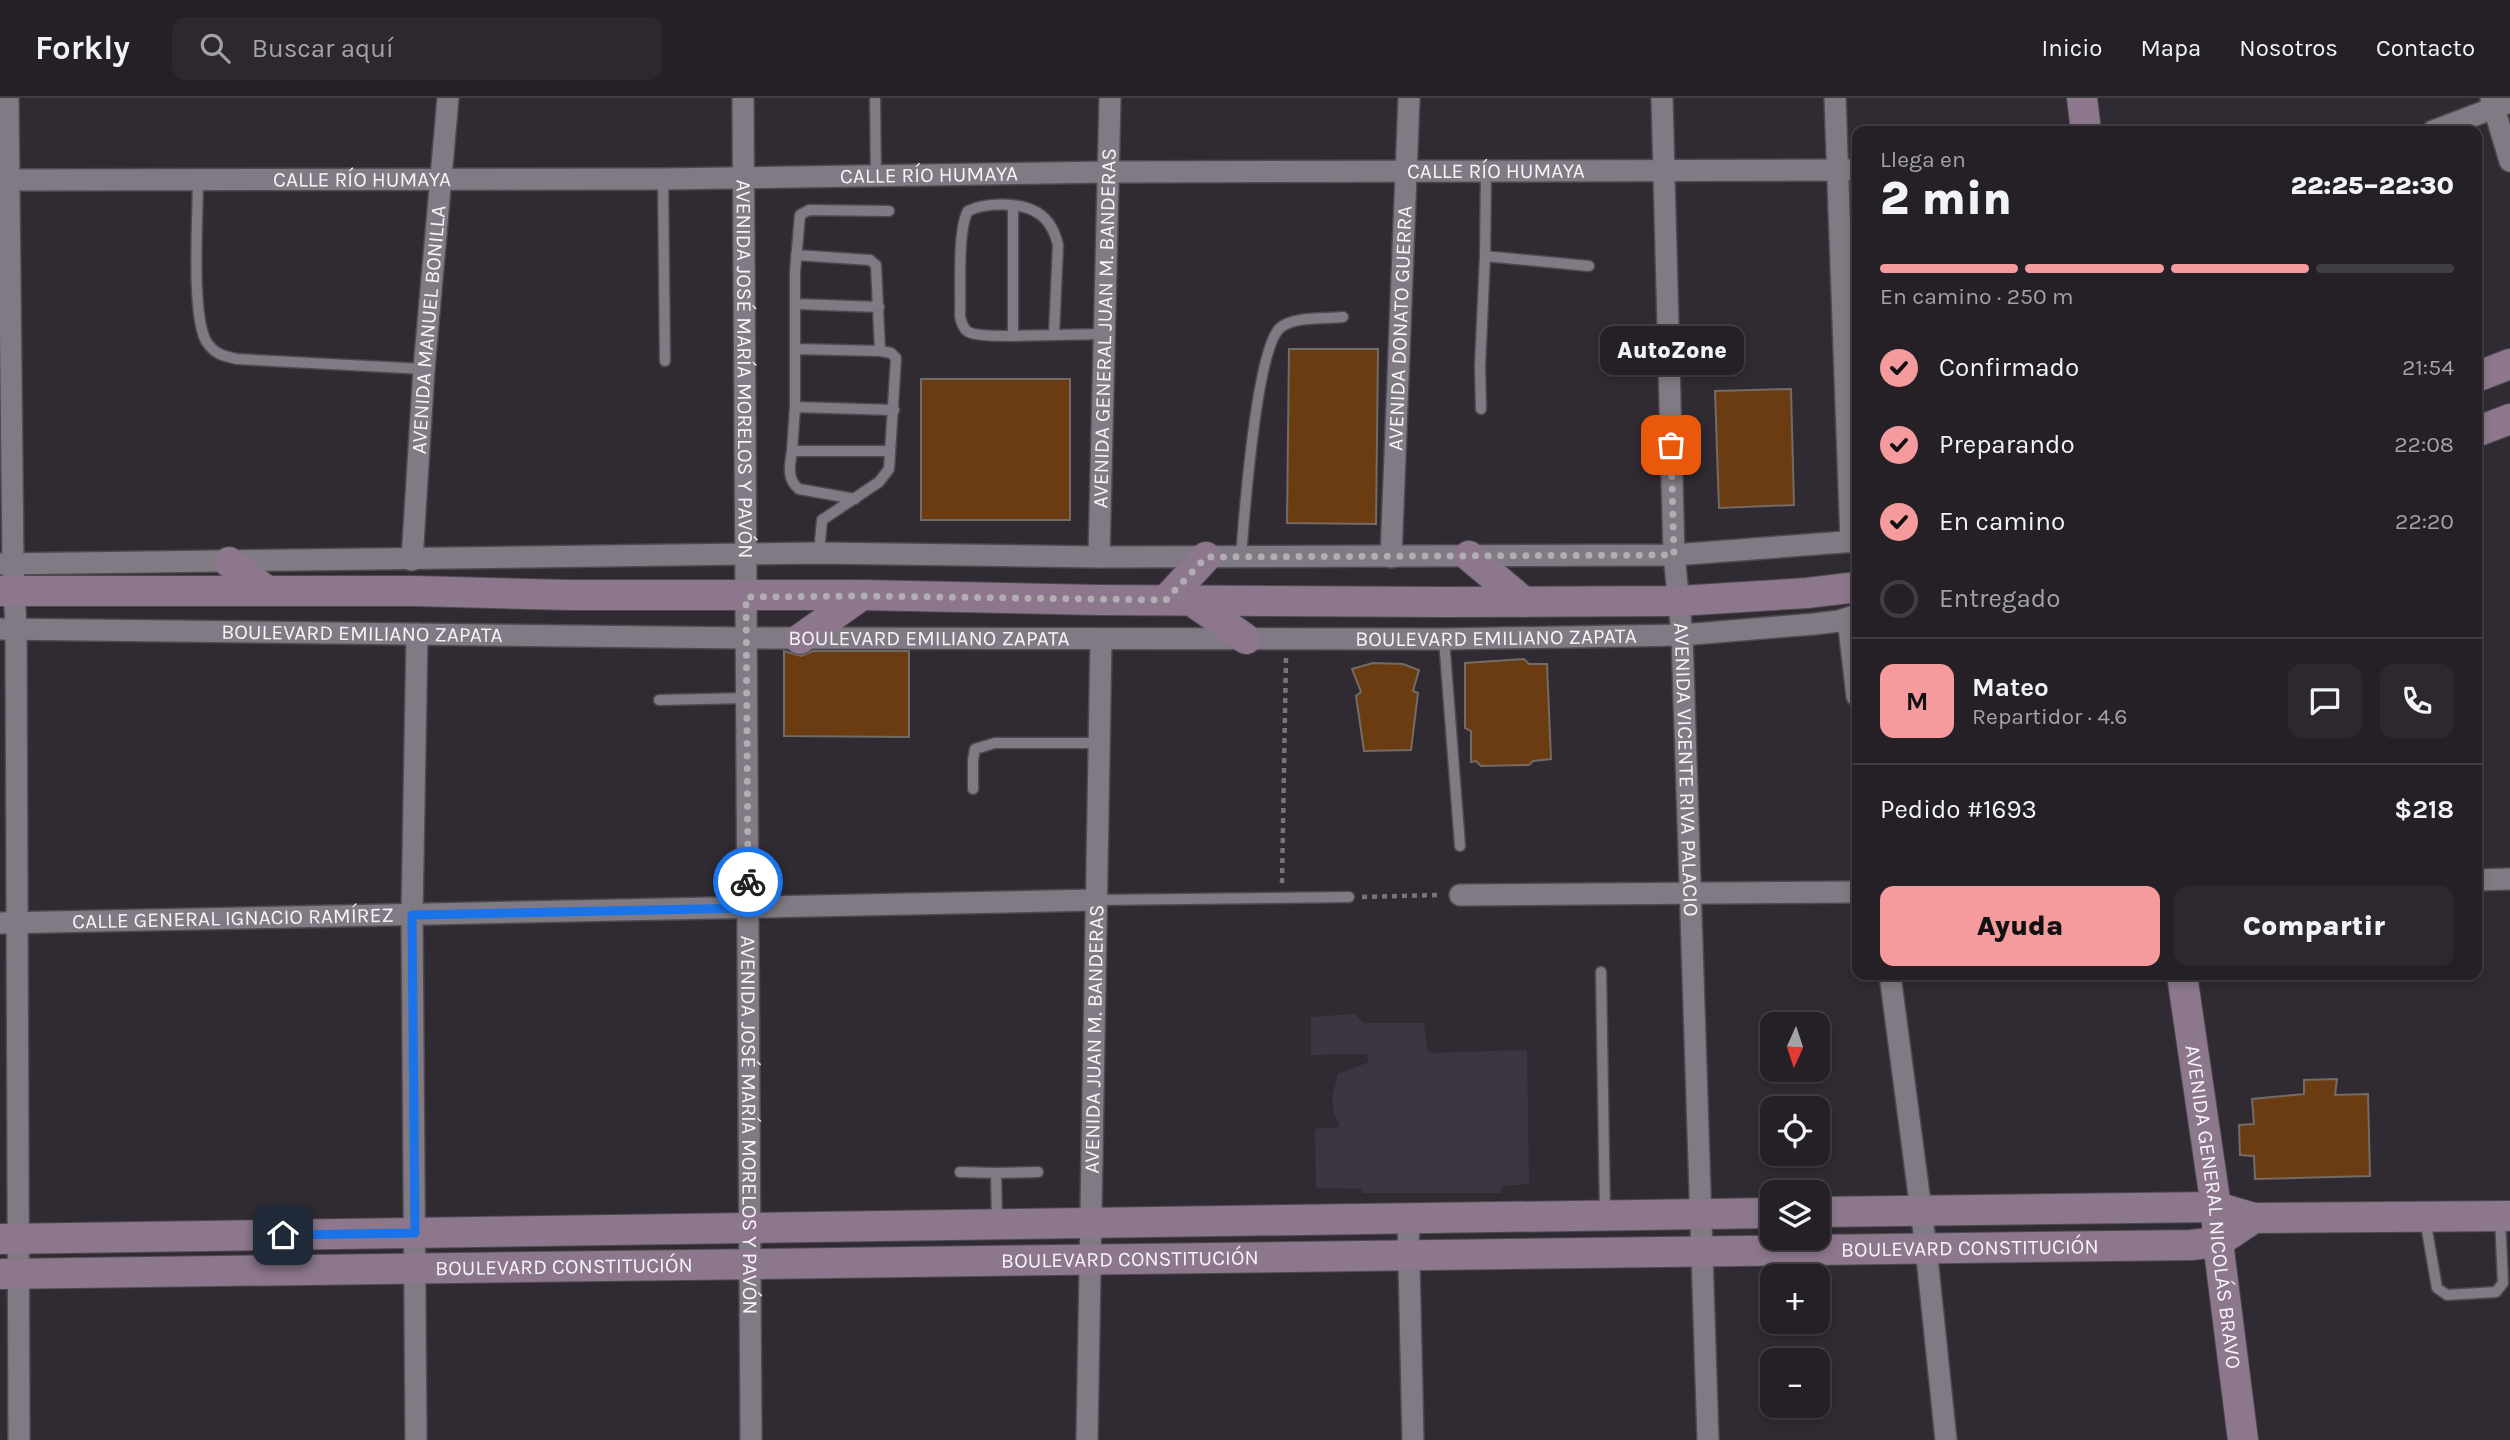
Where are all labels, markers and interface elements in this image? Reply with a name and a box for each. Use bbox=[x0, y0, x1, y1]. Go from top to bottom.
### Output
search box bbox=[172, 17, 662, 80]
text: Forkly bbox=[35, 29, 130, 67]
icon: search bbox=[196, 29, 234, 67]
text: Buscar aquí bbox=[252, 33, 394, 64]
text: Inicio bbox=[2041, 34, 2102, 62]
text: Mapa bbox=[2140, 34, 2201, 62]
text: Nosotros bbox=[2239, 34, 2338, 62]
text: Contacto bbox=[2376, 34, 2475, 62]
text: Llega en bbox=[1880, 146, 1966, 173]
street label: AVENIDA GENERAL JUAN M. BANDERAS bbox=[1088, 147, 1121, 509]
street label: CALLE RÍO HUMAYA bbox=[1407, 159, 1585, 183]
street label: CALLE RÍO HUMAYA bbox=[840, 161, 1018, 188]
street label: CALLE RÍO HUMAYA bbox=[273, 167, 451, 192]
text: 22:25–22:30 bbox=[2290, 170, 2454, 201]
text: 2 min bbox=[1880, 172, 2012, 226]
street label: AVENIDA JOSÉ MARÍA MORELOS Y PAVÓN bbox=[731, 179, 758, 559]
street label: AVENIDA MANUEL BONILLA bbox=[407, 204, 450, 455]
street label: AVENIDA DONATO GUERRA bbox=[1383, 205, 1417, 451]
text: En camino · 250 m bbox=[1880, 283, 2074, 310]
callout: AutoZone bbox=[1599, 326, 1743, 375]
text: AutoZone bbox=[1617, 337, 1727, 364]
icon: check bbox=[1880, 349, 1918, 387]
text: Confirmado bbox=[1939, 352, 2079, 383]
text: 21:54 bbox=[2402, 354, 2454, 381]
pin bbox=[1641, 415, 1701, 475]
icon: bag bbox=[1652, 426, 1690, 464]
icon: check bbox=[1880, 426, 1918, 464]
text: Preparando bbox=[1939, 429, 2075, 460]
text: 22:08 bbox=[2394, 431, 2454, 458]
icon: check bbox=[1880, 503, 1918, 541]
text: En camino bbox=[1939, 506, 2065, 537]
text: 22:20 bbox=[2395, 508, 2454, 535]
text: Entregado bbox=[1939, 583, 2060, 614]
street label: BOULEVARD EMILIANO ZAPATA bbox=[221, 620, 503, 647]
street label: AVENIDA VICENTE RIVA PALACIO bbox=[1669, 621, 1703, 917]
street label: BOULEVARD EMILIANO ZAPATA bbox=[1355, 624, 1637, 651]
street label: BOULEVARD EMILIANO ZAPATA bbox=[788, 626, 1070, 650]
button: chat bbox=[2288, 664, 2362, 738]
button: phone bbox=[2380, 664, 2454, 738]
text: Mateo bbox=[1972, 672, 2049, 703]
text: M bbox=[1906, 686, 1928, 717]
text: Repartidor · 4.6 bbox=[1972, 703, 2127, 730]
text: Pedido #1693 bbox=[1880, 794, 2037, 825]
text: $218 bbox=[2394, 794, 2454, 825]
courier bbox=[713, 847, 783, 917]
icon: bike bbox=[729, 863, 767, 901]
button: Ayuda bbox=[1880, 886, 2160, 966]
button: Compartir bbox=[2174, 886, 2454, 966]
street label: CALLE GENERAL IGNACIO RAMÍREZ bbox=[72, 903, 394, 933]
street label: AVENIDA JUAN M. BANDERAS bbox=[1080, 904, 1108, 1174]
street label: AVENIDA JOSÉ MARÍA MORELOS Y PAVÓN bbox=[736, 935, 762, 1315]
north arrow bbox=[1760, 1012, 1830, 1082]
map controls bbox=[1760, 1012, 1830, 1418]
street label: AVENIDA GENERAL NICOLÁS BRAVO bbox=[2180, 1043, 2246, 1370]
button: locate bbox=[1760, 1096, 1830, 1166]
button: layers bbox=[1760, 1180, 1830, 1250]
pin bbox=[253, 1205, 313, 1265]
icon: home bbox=[264, 1216, 302, 1254]
street label: BOULEVARD CONSTITUCIÓN bbox=[1841, 1234, 2099, 1262]
street label: BOULEVARD CONSTITUCIÓN bbox=[1001, 1245, 1259, 1273]
street label: BOULEVARD CONSTITUCIÓN bbox=[435, 1253, 693, 1280]
button: + bbox=[1760, 1264, 1830, 1334]
button: − bbox=[1760, 1348, 1830, 1418]

